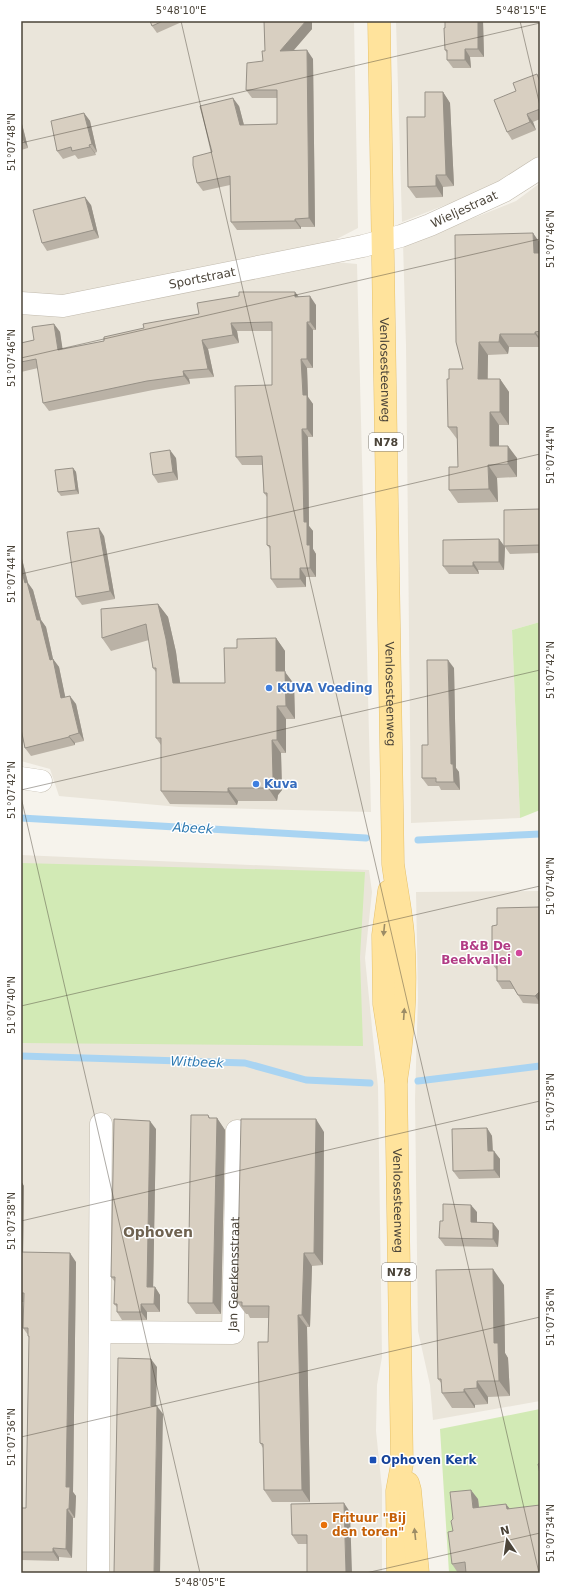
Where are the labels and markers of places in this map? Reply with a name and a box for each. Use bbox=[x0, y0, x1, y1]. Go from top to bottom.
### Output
place label: KUVA Voeding bbox=[277, 681, 373, 695]
marker: KUVA Voeding bbox=[264, 683, 274, 693]
place label: Kuva bbox=[264, 777, 298, 791]
marker: Kuva bbox=[251, 779, 261, 789]
place label: B&B De Beekvallei bbox=[441, 939, 511, 967]
marker: B&B De Beekvallei bbox=[514, 948, 524, 958]
place label: Ophoven Kerk bbox=[381, 1453, 477, 1467]
marker: Ophoven Kerk bbox=[368, 1455, 378, 1465]
place label: Frituur "Bij den toren" bbox=[332, 1511, 406, 1539]
marker: Frituur "Bij den toren" bbox=[319, 1520, 329, 1530]

